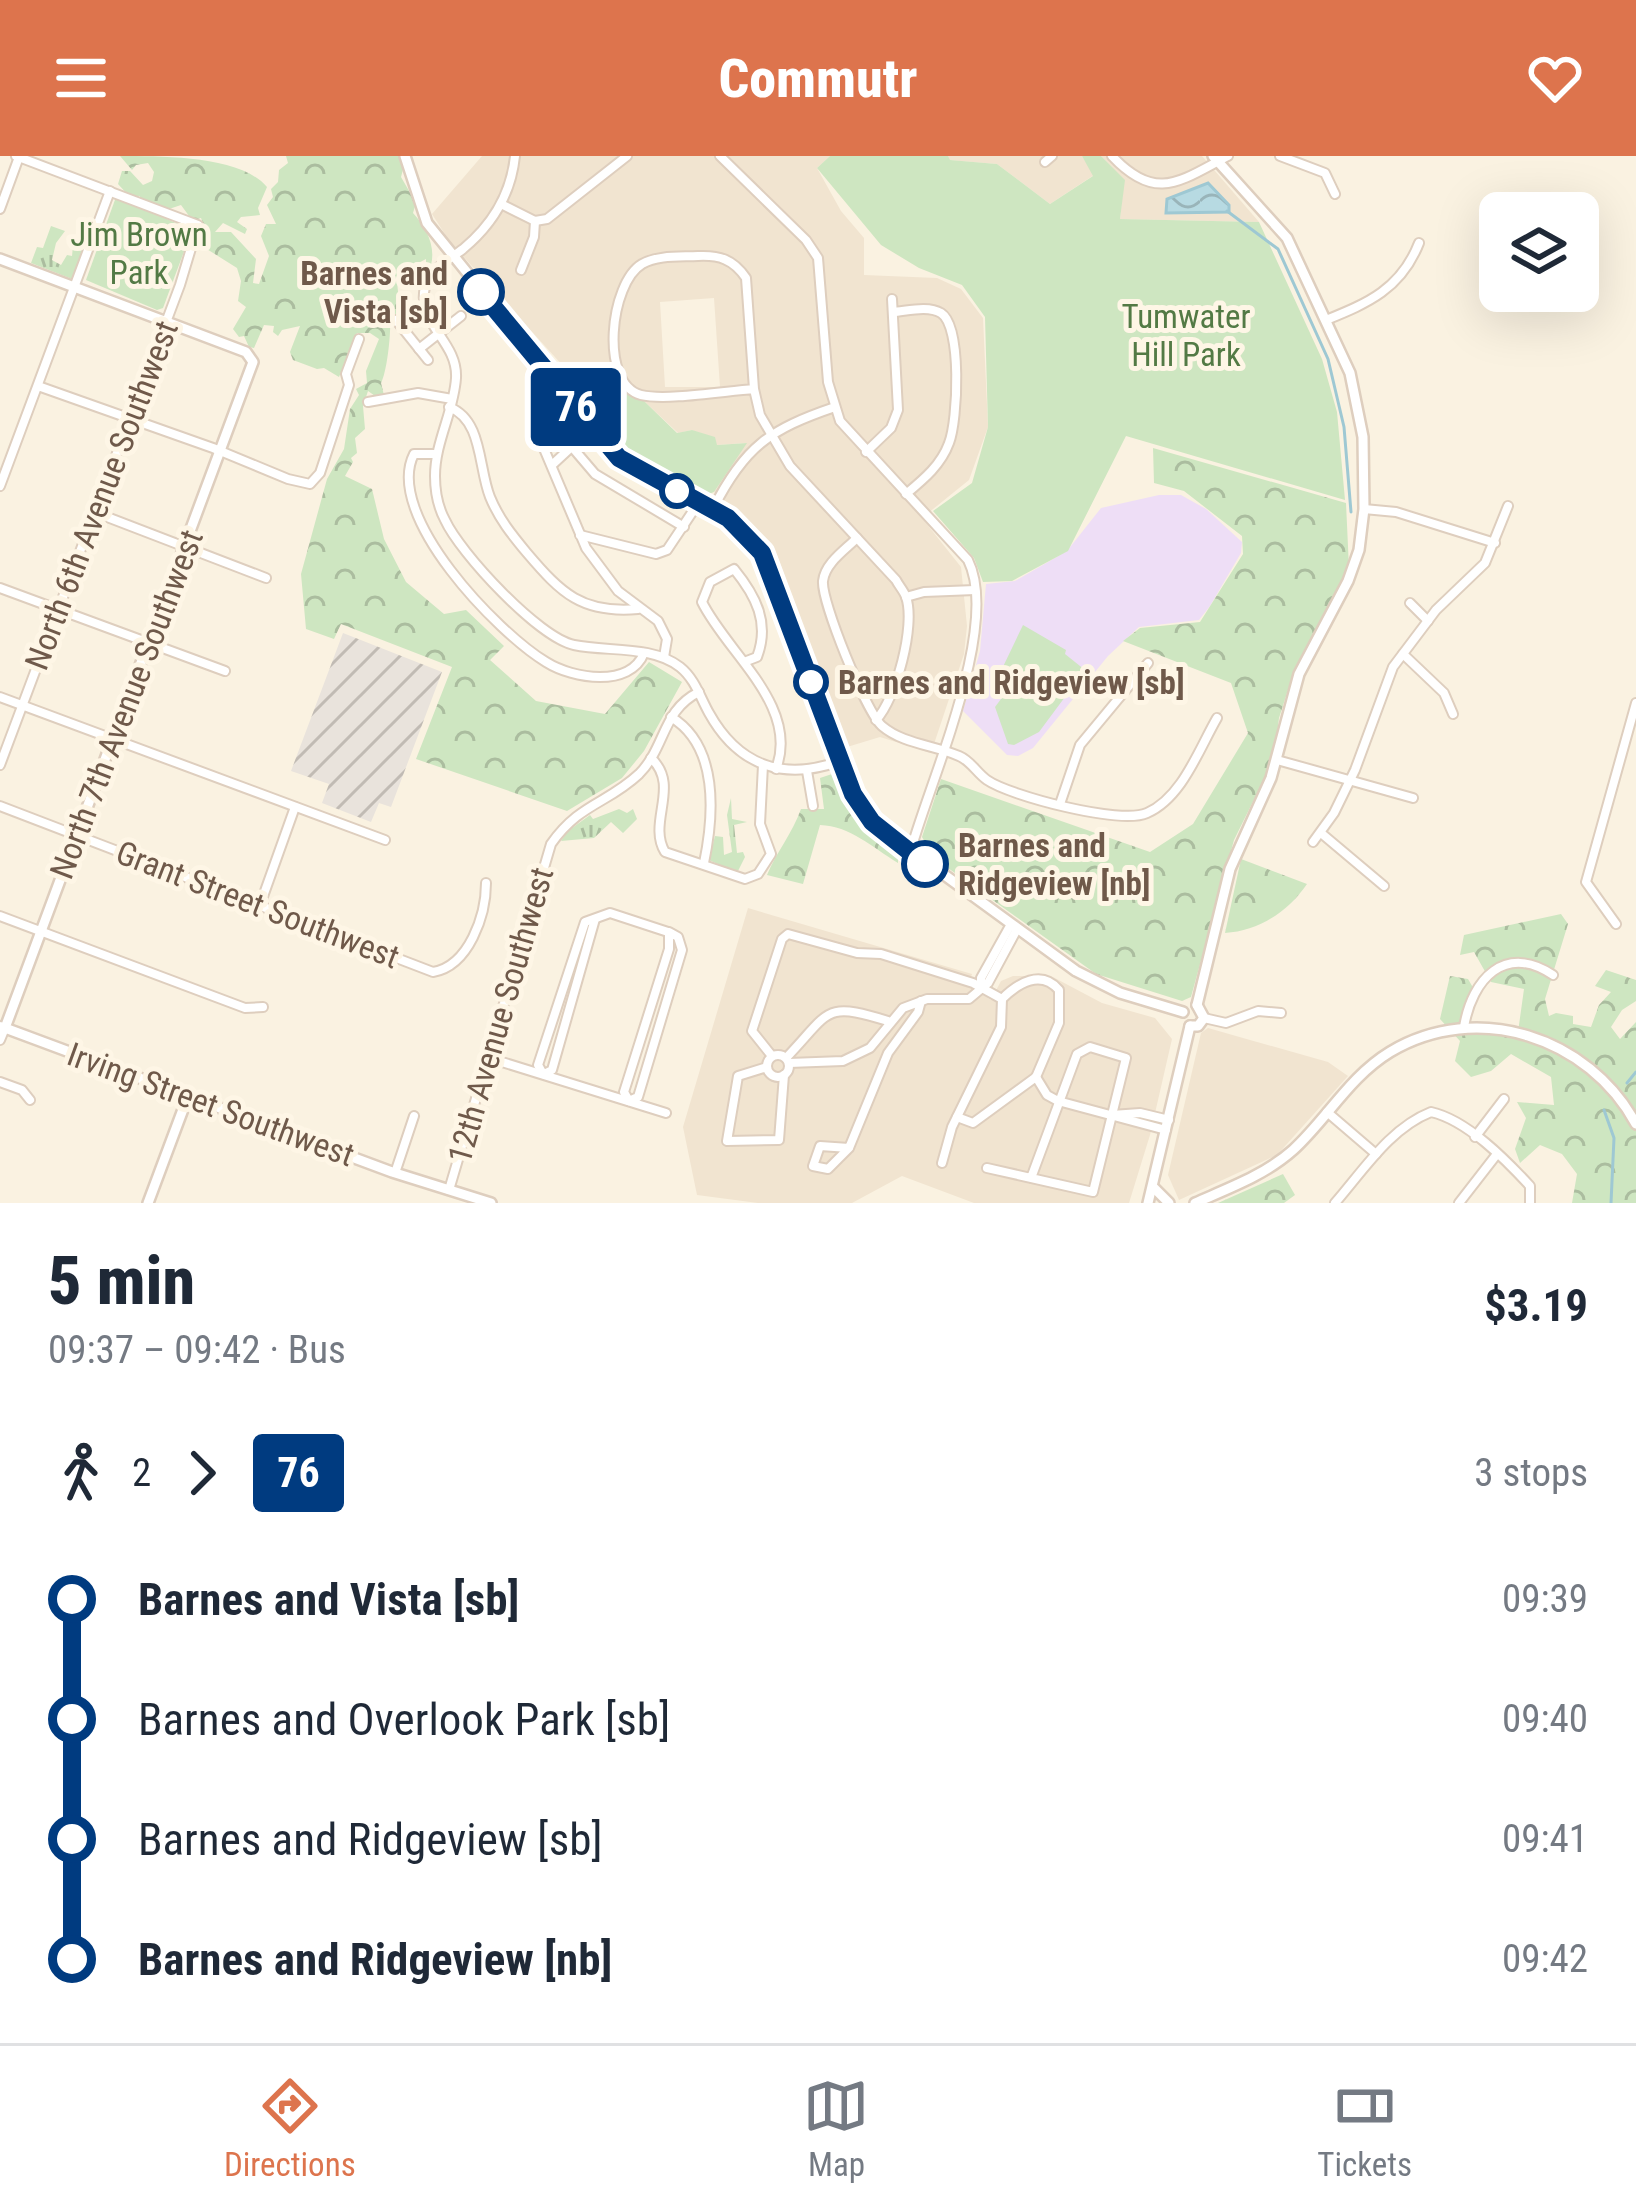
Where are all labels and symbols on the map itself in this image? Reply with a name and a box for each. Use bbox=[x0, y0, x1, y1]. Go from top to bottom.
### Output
park label: Jim Brown Park bbox=[70, 215, 208, 292]
place label: Barnes and Vista [sb] bbox=[300, 254, 448, 331]
marker: Barnes and Vista [sb] bbox=[459, 270, 503, 314]
park label: Tumwater Hill Park bbox=[1122, 297, 1251, 374]
street label: North 6th Avenue Southwest bbox=[17, 315, 186, 675]
line badge: 76 bbox=[522, 368, 630, 446]
unlabelled marker bbox=[661, 475, 693, 507]
street label: North 7th Avenue Southwest bbox=[42, 524, 211, 884]
place label: Barnes and Ridgeview [sb] bbox=[838, 663, 1185, 702]
marker: Barnes and Ridgeview [sb] bbox=[795, 666, 827, 698]
place label: Barnes and Ridgeview [nb] bbox=[958, 826, 1151, 903]
street label: Grant Street Southwest bbox=[111, 833, 405, 976]
marker: Barnes and Ridgeview [nb] bbox=[903, 842, 947, 886]
street label: 12th Avenue Southwest bbox=[440, 863, 561, 1167]
street label: Irving Street Southwest bbox=[62, 1034, 359, 1174]

